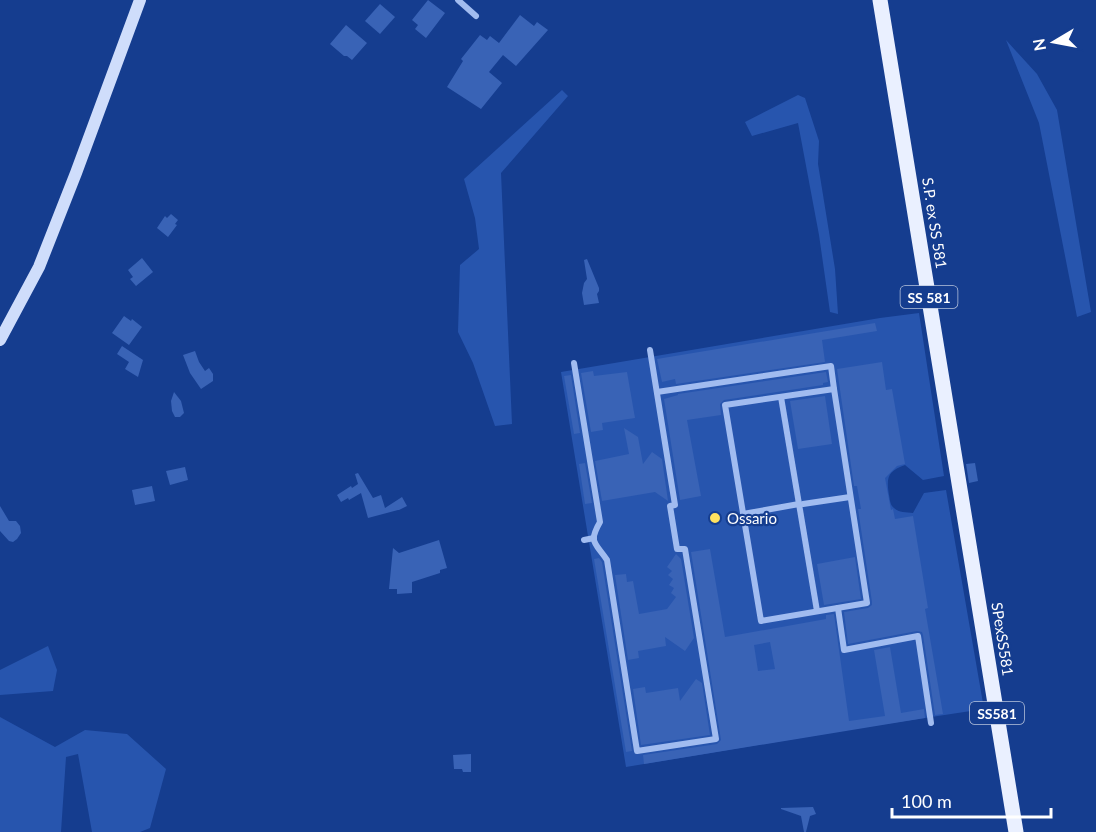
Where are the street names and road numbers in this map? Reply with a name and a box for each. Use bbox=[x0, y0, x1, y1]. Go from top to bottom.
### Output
street label: S.P. ex SS 581 bbox=[919, 176, 951, 270]
road number: SS 581 bbox=[900, 286, 958, 308]
street label: SPexSS581 bbox=[988, 601, 1018, 677]
road number: SS581 bbox=[970, 702, 1024, 724]

